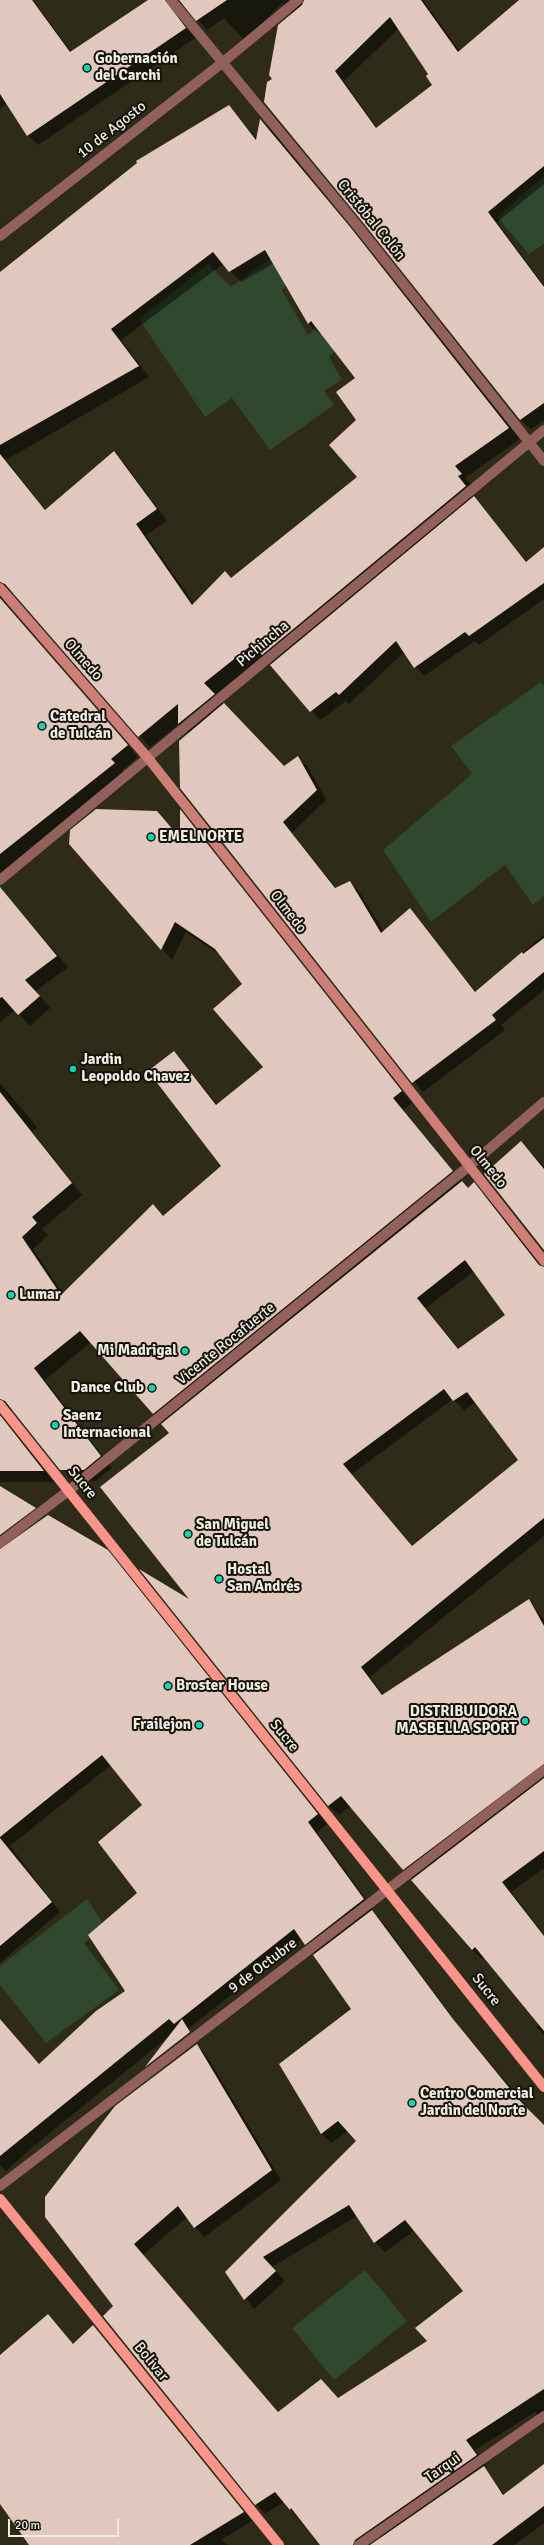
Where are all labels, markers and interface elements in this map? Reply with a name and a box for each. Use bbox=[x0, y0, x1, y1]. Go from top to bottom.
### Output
place label: Gobernación del Carchi bbox=[95, 50, 178, 85]
marker: Gobernación del Carchi bbox=[82, 63, 92, 73]
street label: 10 de Agosto bbox=[74, 98, 150, 162]
street label: Cristóbal Colón bbox=[333, 176, 409, 264]
street label: Pichincha bbox=[233, 617, 293, 671]
street label: Olmedo bbox=[60, 635, 106, 685]
place label: Catedral de Tulcán bbox=[50, 708, 111, 743]
marker: Catedral de Tulcán bbox=[37, 721, 47, 731]
place label: EMELNORTE bbox=[159, 828, 242, 846]
marker: EMELNORTE bbox=[146, 832, 156, 842]
street label: Olmedo bbox=[266, 887, 310, 937]
place label: Jardin Leopoldo Chavez bbox=[81, 1051, 190, 1086]
marker: Jardin Leopoldo Chavez bbox=[68, 1064, 78, 1074]
street label: Olmedo bbox=[465, 1142, 511, 1192]
place label: Lumar bbox=[19, 1286, 61, 1304]
marker: Lumar bbox=[6, 1290, 16, 1300]
street label: Vicente Rocafuerte bbox=[173, 1299, 279, 1389]
place label: Mi Madrigal bbox=[97, 1342, 177, 1360]
marker: Mi Madrigal bbox=[180, 1346, 190, 1356]
place label: Dance Club bbox=[71, 1379, 144, 1397]
marker: Dance Club bbox=[147, 1383, 157, 1393]
place label: Saenz Internacional bbox=[63, 1407, 151, 1442]
marker: Saenz Internacional bbox=[50, 1420, 60, 1430]
street label: Sucre bbox=[64, 1463, 100, 1503]
place label: San Miguel de Tulcán bbox=[196, 1516, 269, 1551]
marker: San Miguel de Tulcán bbox=[183, 1529, 193, 1539]
place label: Hostal San Andrés bbox=[227, 1561, 300, 1596]
marker: Hostal San Andrés bbox=[214, 1574, 224, 1584]
place label: Broster House bbox=[176, 1677, 268, 1695]
marker: Broster House bbox=[163, 1681, 173, 1691]
place label: DISTRIBUIDORA MASBELLA SPORT bbox=[396, 1703, 517, 1738]
place label: Frailejon bbox=[133, 1716, 191, 1734]
street label: Sucre bbox=[266, 1716, 302, 1756]
marker: DISTRIBUIDORA MASBELLA SPORT bbox=[520, 1716, 530, 1726]
marker: Frailejon bbox=[194, 1720, 204, 1730]
street label: 9 de Octubre bbox=[225, 1934, 301, 1998]
street label: Sucre bbox=[468, 1970, 504, 2010]
place label: Centro Comercial Jardìn del Norte bbox=[420, 2085, 534, 2120]
marker: Centro Comercial Jardìn del Norte bbox=[407, 2098, 417, 2108]
street label: Bolivar bbox=[130, 2339, 172, 2385]
street label: Tarqui bbox=[422, 2449, 464, 2487]
scale bar bbox=[10, 2511, 121, 2537]
text: 20 m bbox=[15, 2518, 40, 2533]

